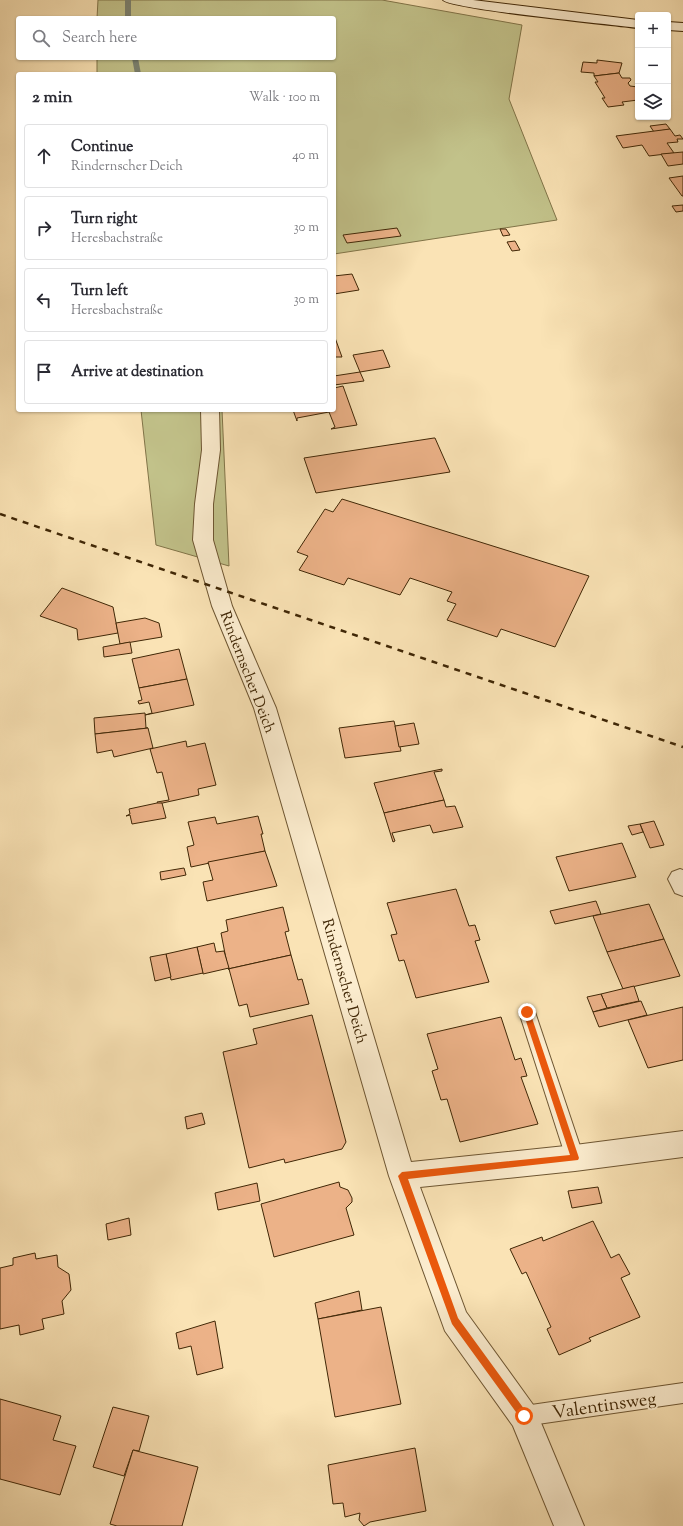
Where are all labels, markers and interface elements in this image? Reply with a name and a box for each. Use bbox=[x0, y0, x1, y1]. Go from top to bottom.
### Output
map controls bbox=[635, 12, 671, 120]
button: + bbox=[635, 12, 671, 48]
search box bbox=[16, 16, 336, 60]
icon: search bbox=[30, 27, 52, 49]
text: Search here bbox=[62, 28, 137, 49]
button: − bbox=[635, 48, 671, 84]
button: layers bbox=[635, 84, 671, 120]
text: 2 min bbox=[32, 86, 73, 110]
text: Walk · 100 m bbox=[249, 89, 320, 107]
text: Continue bbox=[71, 137, 133, 158]
icon: ahead bbox=[33, 145, 55, 167]
text: 40 m bbox=[292, 147, 319, 165]
text: Rindernscher Deich bbox=[71, 158, 183, 176]
text: Turn right bbox=[71, 209, 137, 230]
icon: right bbox=[33, 217, 55, 239]
text: 30 m bbox=[293, 219, 319, 237]
text: Heresbachstraße bbox=[71, 230, 163, 248]
text: Turn left bbox=[71, 281, 128, 302]
icon: left bbox=[33, 289, 55, 311]
text: 30 m bbox=[293, 291, 319, 309]
text: Heresbachstraße bbox=[71, 302, 163, 320]
icon: arrive bbox=[33, 361, 55, 383]
text: Arrive at destination bbox=[71, 362, 204, 383]
street label: Rindernscher Deich bbox=[214, 608, 280, 737]
street label: Rindernscher Deich bbox=[316, 916, 372, 1047]
route end bbox=[518, 1003, 536, 1021]
street label: Valentinsweg bbox=[551, 1387, 658, 1427]
route start bbox=[515, 1407, 533, 1425]

